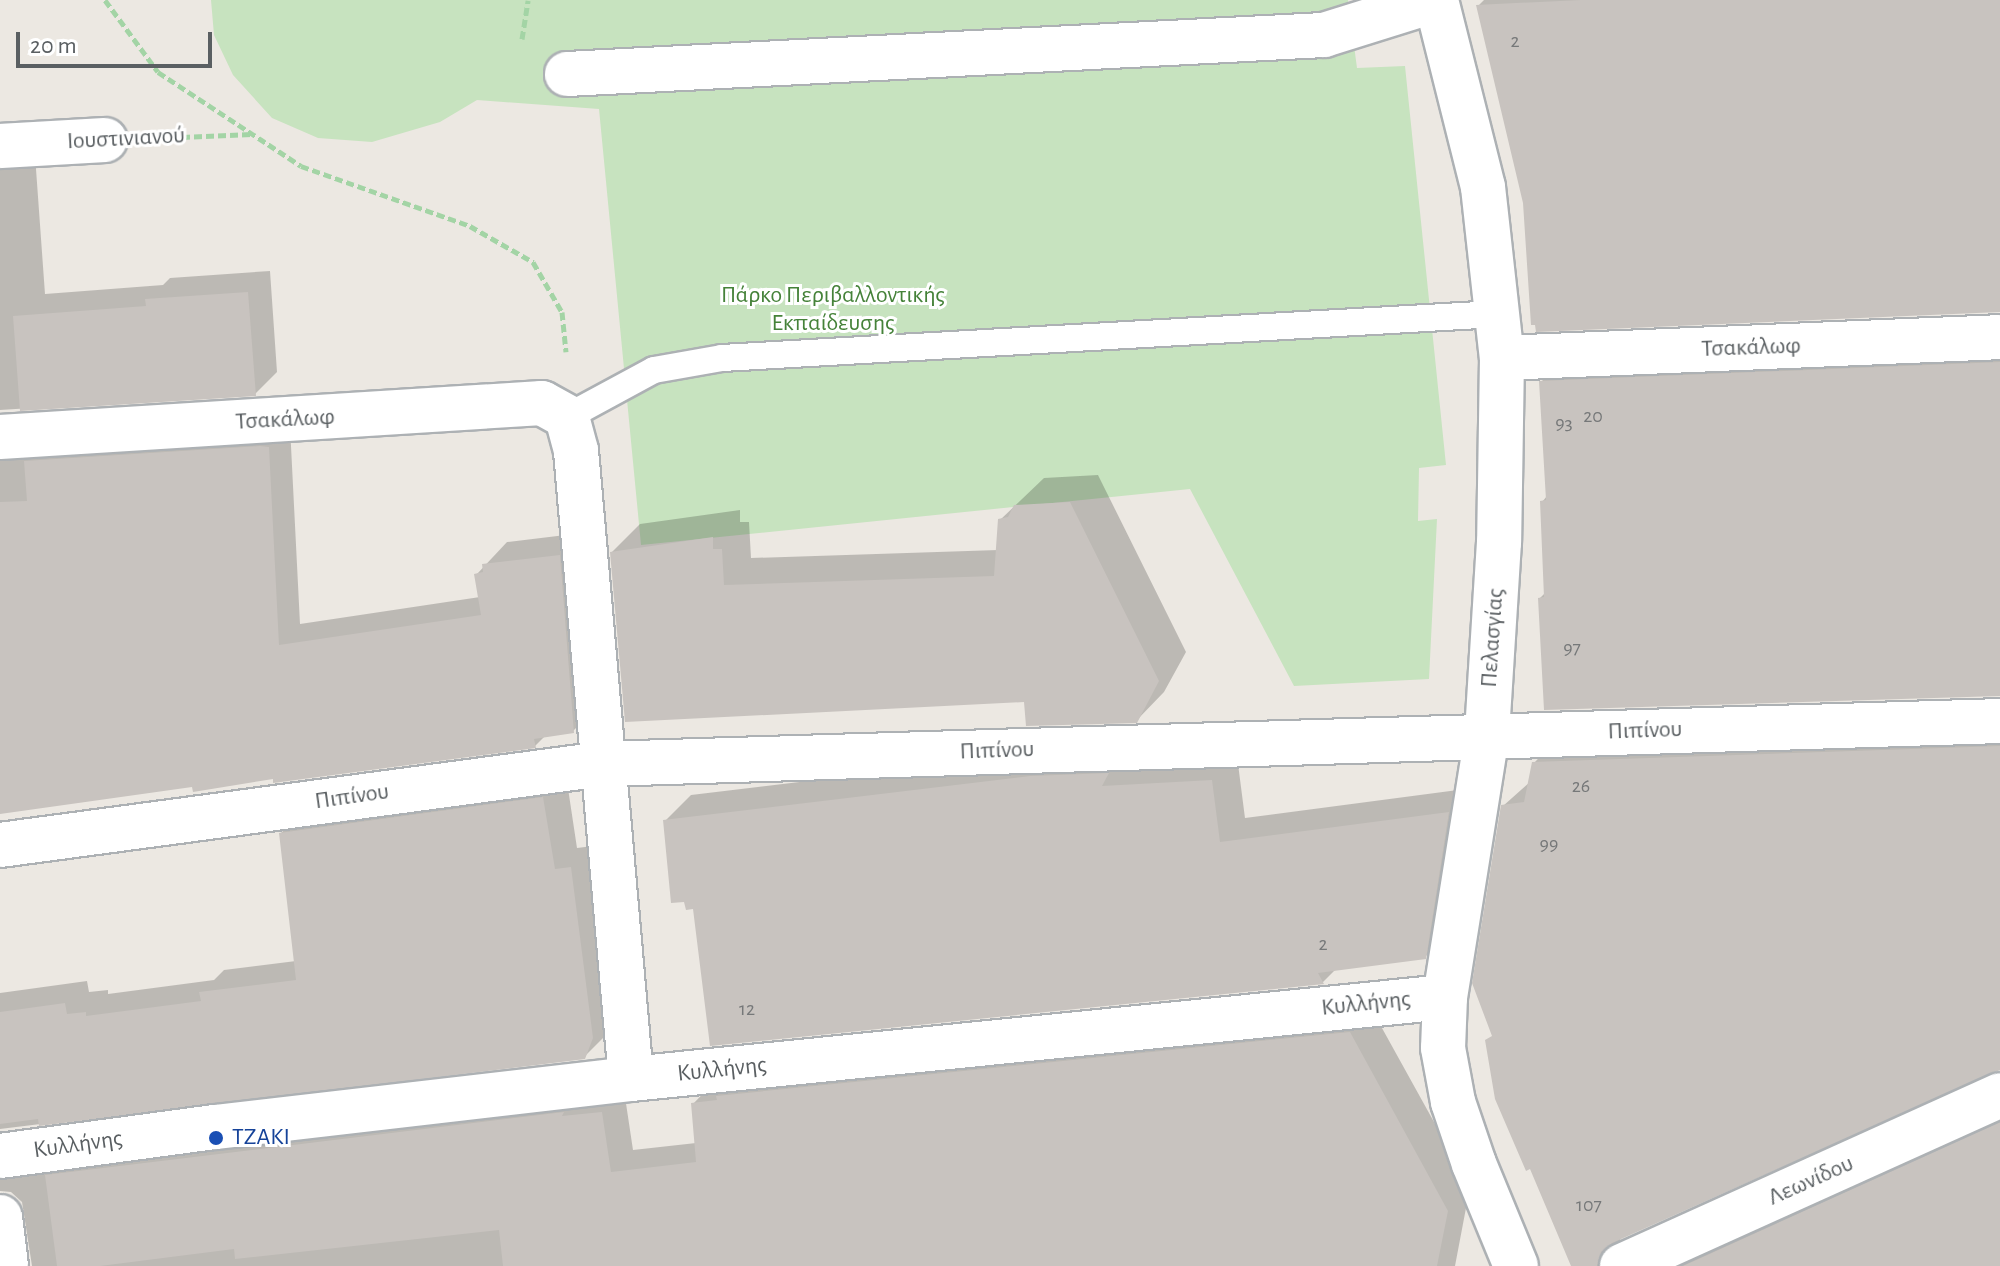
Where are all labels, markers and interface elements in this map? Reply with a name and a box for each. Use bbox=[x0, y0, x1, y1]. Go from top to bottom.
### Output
scale bar bbox=[20, 16, 216, 66]
house number: 2 bbox=[1510, 29, 1520, 53]
text: 20 m bbox=[30, 34, 77, 58]
street label: Ιουστινιανού bbox=[66, 122, 186, 156]
park label: Πάρκο Περιβαλλοντικής Εκπαίδευσης bbox=[721, 282, 945, 338]
street label: Τσακάλωφ bbox=[1701, 332, 1801, 364]
street label: Τσακάλωφ bbox=[235, 403, 335, 437]
house number: 20 bbox=[1583, 404, 1603, 428]
house number: 93 bbox=[1555, 411, 1573, 435]
street label: Πελασγίας bbox=[1475, 588, 1511, 688]
house number: 97 bbox=[1563, 636, 1581, 660]
street label: Πιπίνου bbox=[1607, 715, 1683, 747]
street label: Πιπίνου bbox=[959, 735, 1035, 767]
house number: 26 bbox=[1572, 774, 1590, 798]
street label: Πιπίνου bbox=[313, 778, 391, 816]
house number: 99 bbox=[1540, 832, 1558, 856]
house number: 2 bbox=[1318, 932, 1328, 956]
street label: Κυλλήνης bbox=[1320, 985, 1412, 1023]
house number: 12 bbox=[739, 997, 755, 1021]
street label: Κυλλήνης bbox=[676, 1051, 768, 1089]
place label: ΤΖΑΚΙ bbox=[232, 1124, 290, 1152]
street label: Κυλλήνης bbox=[32, 1125, 124, 1165]
marker: ΤΖΑΚΙ bbox=[207, 1129, 225, 1147]
street label: Λεωνίδου bbox=[1764, 1149, 1858, 1213]
house number: 107 bbox=[1576, 1193, 1602, 1217]

